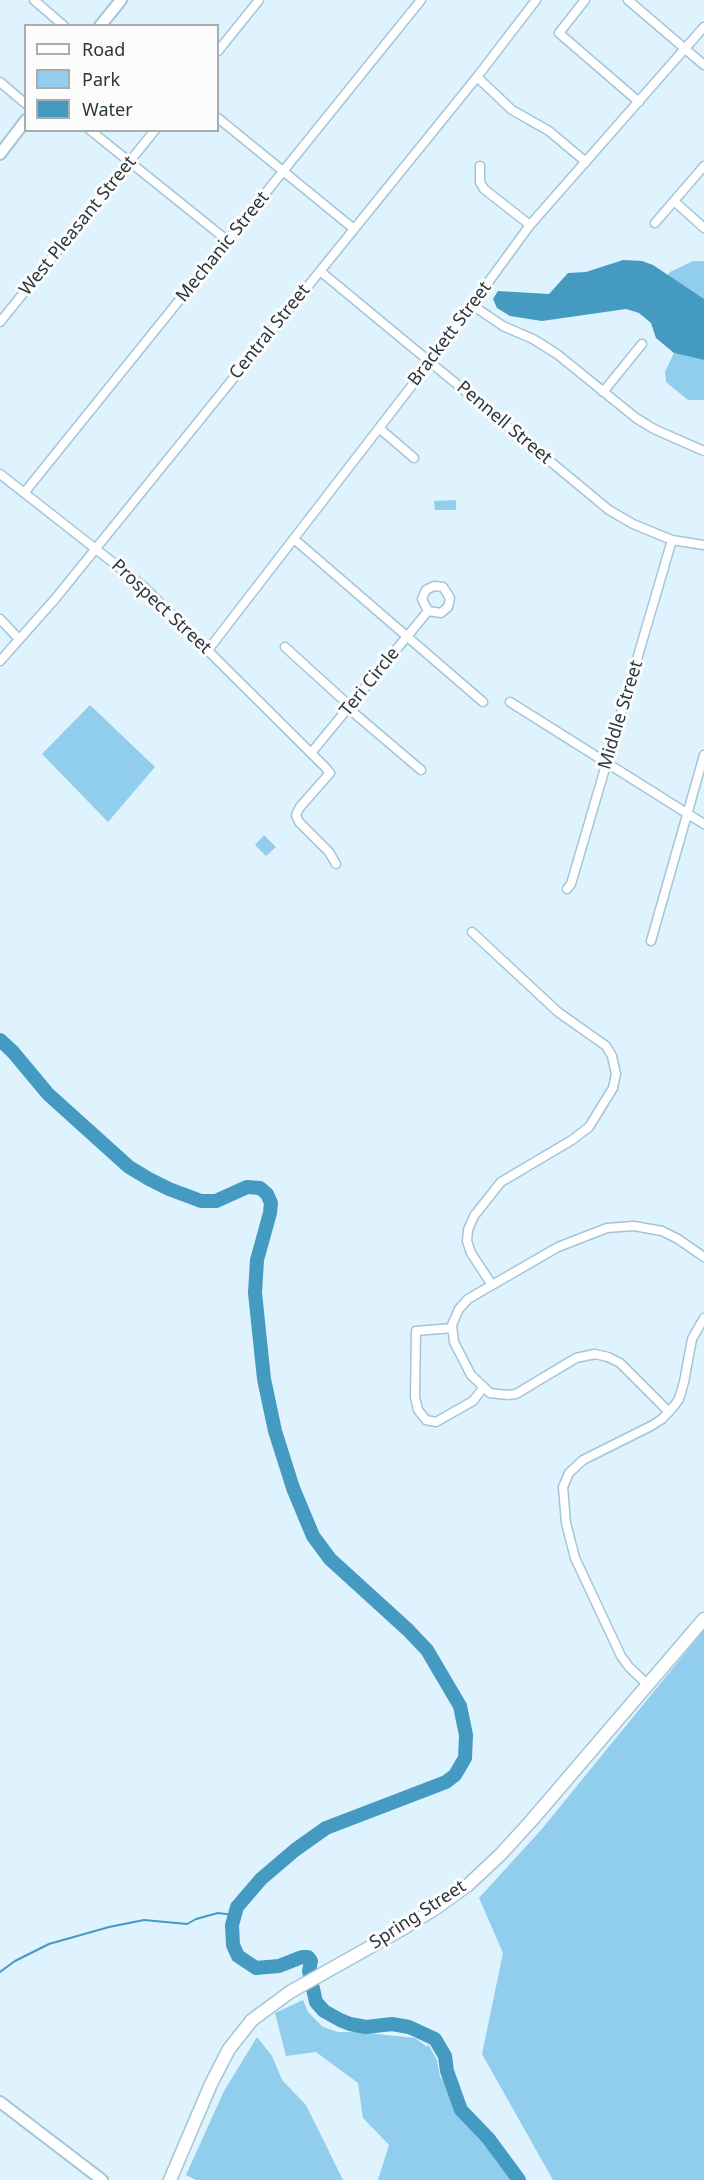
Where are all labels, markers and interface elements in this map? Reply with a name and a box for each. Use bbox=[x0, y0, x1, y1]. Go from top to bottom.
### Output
legend bbox=[24, 24, 219, 132]
text: Road bbox=[82, 37, 125, 61]
text: Park bbox=[82, 67, 120, 91]
text: Water bbox=[82, 97, 133, 121]
street label: West Pleasant Street bbox=[15, 152, 141, 300]
street label: Mechanic Street bbox=[172, 187, 274, 307]
street label: Brackett Street bbox=[404, 278, 496, 390]
street label: Central Street bbox=[225, 280, 315, 384]
street label: Pennell Street bbox=[452, 377, 556, 469]
street label: Prospect Street bbox=[107, 555, 215, 659]
street label: Teri Circle bbox=[336, 643, 404, 721]
street label: Middle Street bbox=[594, 658, 648, 772]
street label: Spring Street bbox=[366, 1876, 470, 1954]

